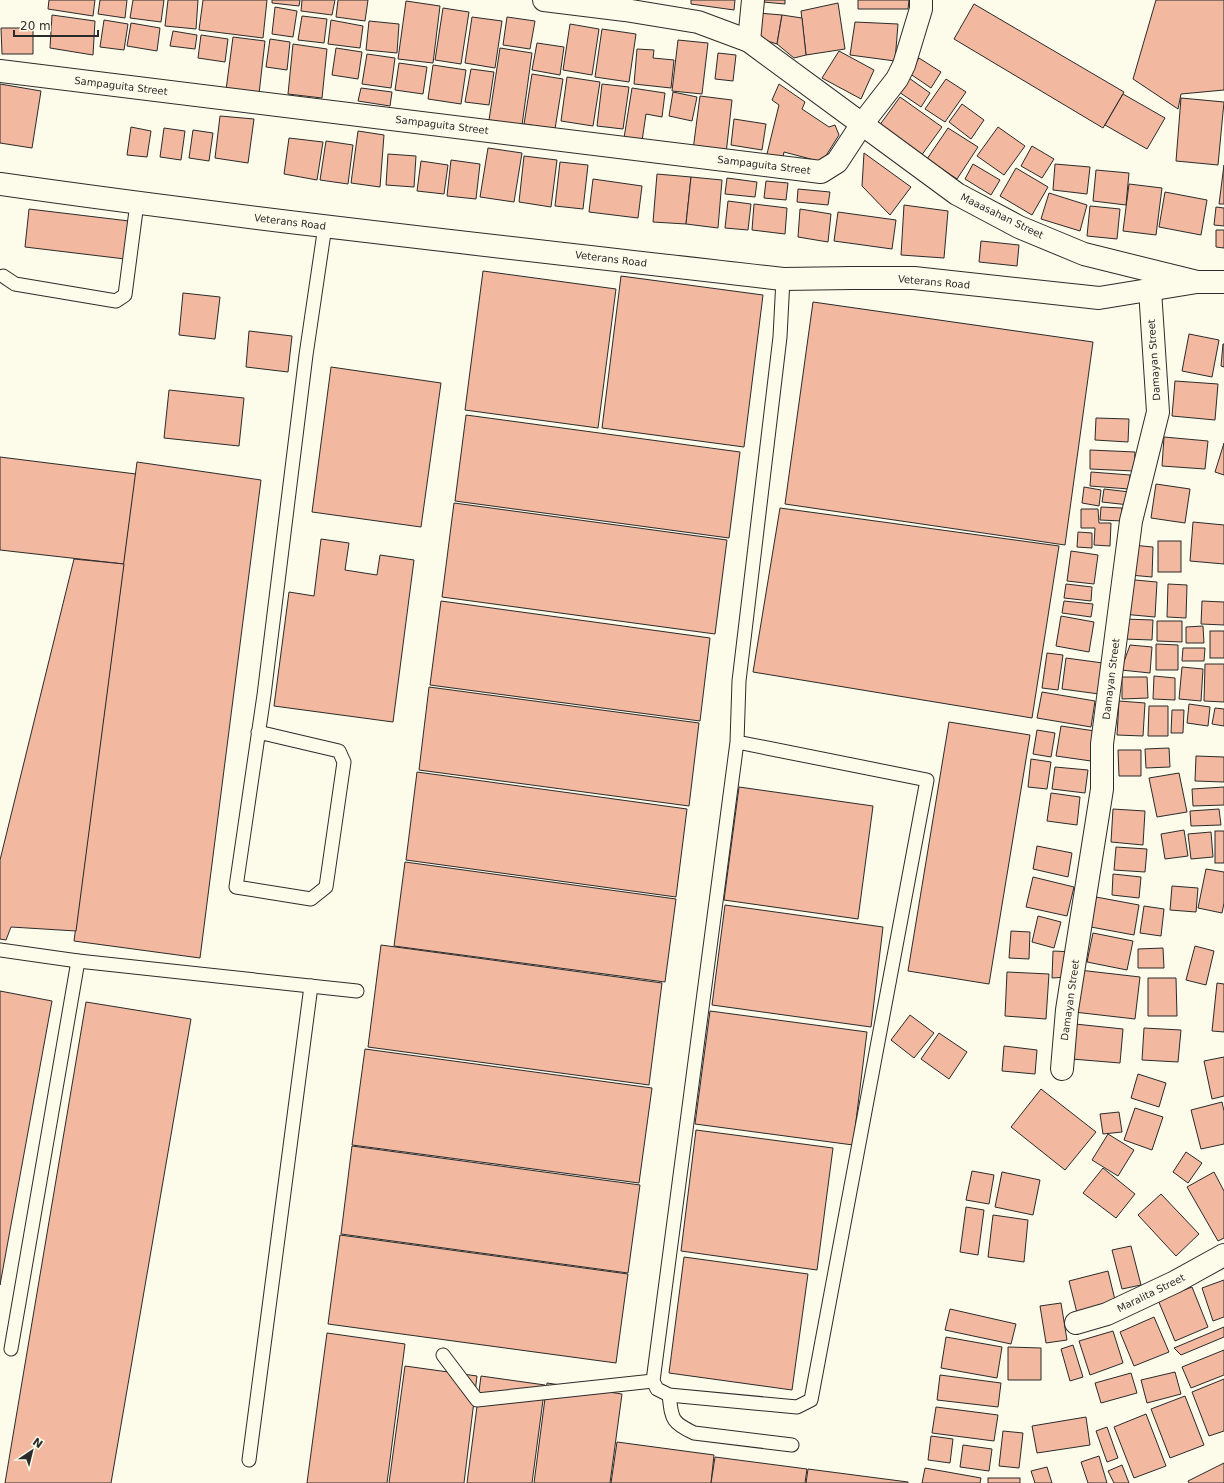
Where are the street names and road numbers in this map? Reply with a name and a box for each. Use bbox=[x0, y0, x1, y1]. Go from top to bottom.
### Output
street label: Sampaguita Street bbox=[74, 75, 168, 97]
street label: Sampaguita Street bbox=[395, 114, 489, 136]
street label: Sampaguita Street bbox=[717, 154, 811, 176]
street label: Maaasahan Street bbox=[959, 191, 1045, 241]
street label: Veterans Road bbox=[253, 212, 327, 232]
street label: Veterans Road bbox=[574, 249, 648, 269]
street label: Veterans Road bbox=[897, 273, 971, 291]
street label: Damayan Street bbox=[1146, 319, 1162, 401]
street label: Damayan Street bbox=[1101, 638, 1121, 720]
street label: Damayan Street bbox=[1059, 959, 1081, 1041]
street label: Maralita Street bbox=[1115, 1272, 1187, 1314]

